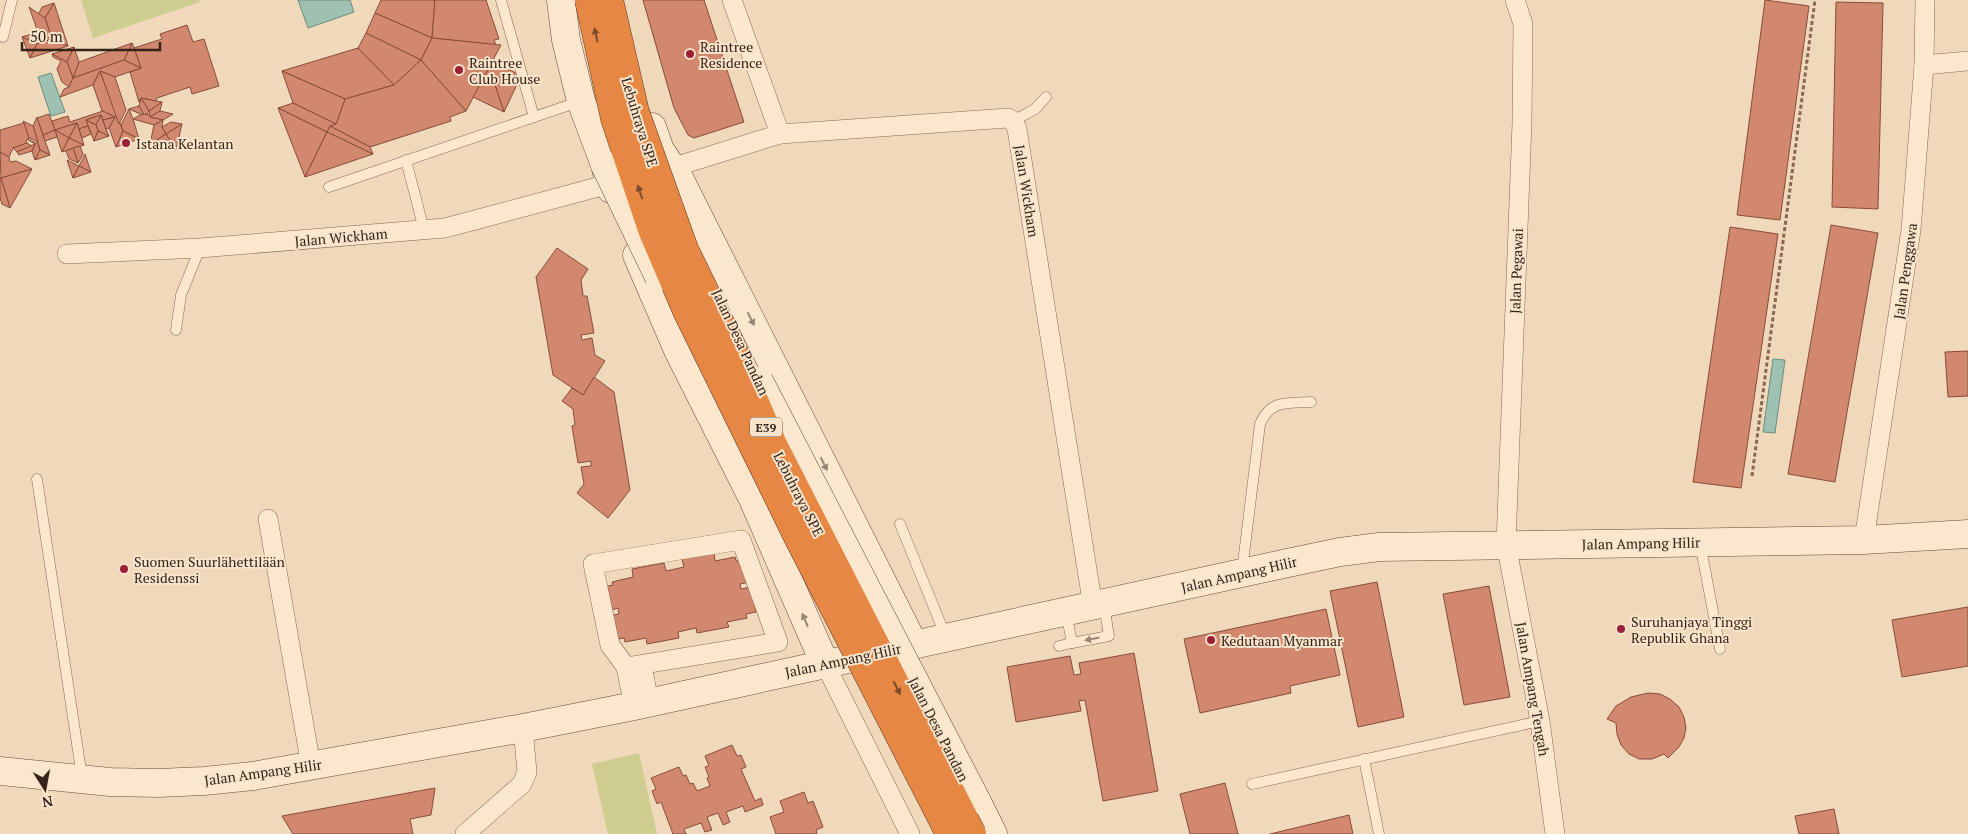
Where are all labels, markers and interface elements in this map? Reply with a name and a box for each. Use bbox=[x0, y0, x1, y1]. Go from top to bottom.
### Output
scale bar bbox=[22, 20, 160, 52]
text: 50 m bbox=[30, 26, 63, 46]
one-way arrow bbox=[592, 28, 600, 43]
place label: Raintree Residence bbox=[700, 37, 762, 72]
marker: Raintree Residence bbox=[684, 48, 696, 60]
place label: Raintree Club House bbox=[469, 53, 540, 88]
marker: Raintree Club House bbox=[453, 64, 465, 76]
street label: Lebuhraya SPE bbox=[617, 75, 663, 169]
place label: Istana Kelantan bbox=[136, 134, 234, 153]
marker: Istana Kelantan bbox=[120, 137, 132, 149]
street label: Jalan Wickham bbox=[1010, 143, 1044, 239]
one-way arrow bbox=[635, 184, 643, 199]
street label: Jalan Penggawa bbox=[1889, 222, 1921, 320]
street label: Jalan Wickham bbox=[294, 223, 388, 251]
street label: Jalan Pegawai bbox=[1505, 228, 1527, 314]
street label: Jalan Desa Pandan bbox=[708, 286, 774, 399]
one-way arrow bbox=[747, 312, 755, 326]
road number: E39 bbox=[750, 418, 782, 437]
street label: Lebuhraya SPE bbox=[770, 448, 828, 540]
one-way arrow bbox=[820, 457, 828, 471]
street label: Jalan Ampang Hilir bbox=[1582, 532, 1701, 554]
street label: Jalan Ampang Hilir bbox=[1179, 551, 1299, 597]
place label: Suomen Suurlähettilään Residenssi bbox=[134, 552, 286, 587]
marker: Suomen Suurlähettilään Residenssi bbox=[118, 563, 130, 575]
place label: Suruhanjaya Tinggi Republik Ghana bbox=[1631, 612, 1752, 647]
one-way arrow bbox=[801, 613, 809, 627]
street label: Jalan Ampang Tengah bbox=[1512, 620, 1554, 758]
marker: Suruhanjaya Tinggi Republik Ghana bbox=[1615, 623, 1627, 635]
place label: Kedutaan Myanmar bbox=[1221, 631, 1343, 650]
marker: Kedutaan Myanmar bbox=[1205, 634, 1217, 646]
one-way arrow bbox=[1085, 635, 1100, 643]
street label: Jalan Ampang Hilir bbox=[783, 638, 904, 682]
street label: Jalan Desa Pandan bbox=[904, 673, 974, 785]
one-way arrow bbox=[893, 681, 901, 695]
street label: Jalan Ampang Hilir bbox=[203, 754, 324, 790]
north arrow bbox=[20, 764, 70, 814]
text: N bbox=[40, 792, 55, 813]

